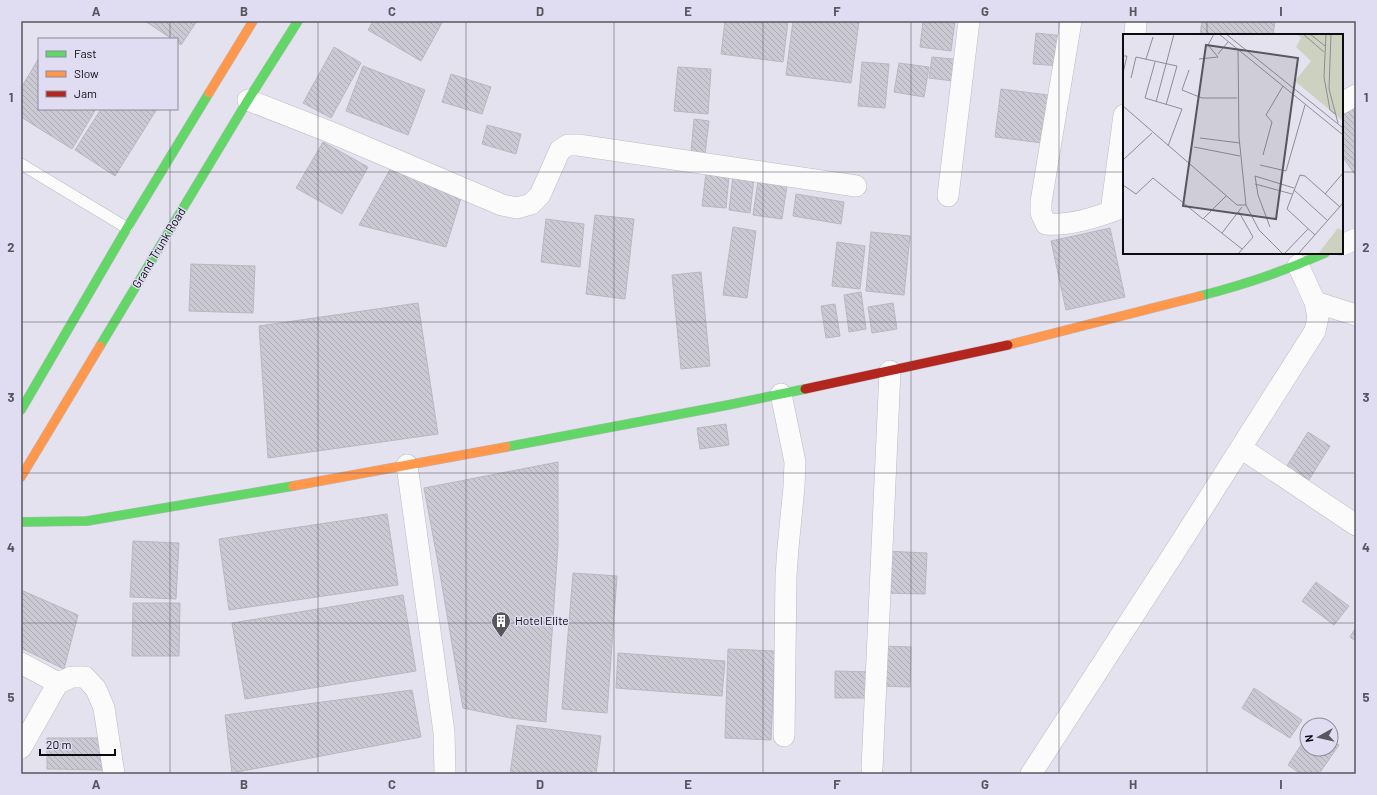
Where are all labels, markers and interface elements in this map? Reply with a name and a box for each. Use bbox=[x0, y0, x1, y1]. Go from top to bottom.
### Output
text: A bbox=[92, 3, 101, 19]
text: B bbox=[240, 3, 248, 19]
text: C bbox=[388, 3, 396, 19]
text: D bbox=[536, 3, 544, 19]
text: E bbox=[684, 3, 692, 19]
text: F bbox=[833, 3, 841, 19]
text: G bbox=[981, 3, 989, 19]
text: H bbox=[1129, 3, 1137, 19]
text: I bbox=[1279, 3, 1283, 19]
inset map bbox=[1123, 34, 1343, 254]
legend bbox=[38, 38, 178, 110]
text: Fast bbox=[74, 46, 97, 60]
text: Slow bbox=[74, 66, 99, 80]
text: Jam bbox=[74, 86, 97, 100]
text: 1 bbox=[9, 89, 13, 105]
text: 1 bbox=[1364, 89, 1368, 105]
street label: Grand Trunk Road bbox=[129, 205, 188, 290]
text: 2 bbox=[7, 239, 15, 255]
text: 2 bbox=[1362, 239, 1370, 255]
text: 3 bbox=[7, 389, 15, 405]
text: 3 bbox=[1362, 389, 1370, 405]
text: 4 bbox=[7, 539, 15, 555]
text: 4 bbox=[1362, 539, 1370, 555]
building icon: Hotel Elite bbox=[490, 610, 512, 638]
place label: Hotel Elite bbox=[515, 613, 569, 627]
text: 5 bbox=[7, 689, 15, 705]
text: 5 bbox=[1362, 689, 1370, 705]
north arrow bbox=[1299, 717, 1339, 757]
scale bar bbox=[40, 731, 115, 757]
text: N bbox=[1302, 734, 1316, 743]
text: 20 m bbox=[46, 737, 72, 751]
text: A bbox=[92, 776, 101, 792]
text: B bbox=[240, 776, 248, 792]
text: C bbox=[388, 776, 396, 792]
text: D bbox=[536, 776, 544, 792]
text: E bbox=[684, 776, 692, 792]
text: F bbox=[833, 776, 841, 792]
text: G bbox=[981, 776, 989, 792]
text: H bbox=[1129, 776, 1137, 792]
text: I bbox=[1279, 776, 1283, 792]

